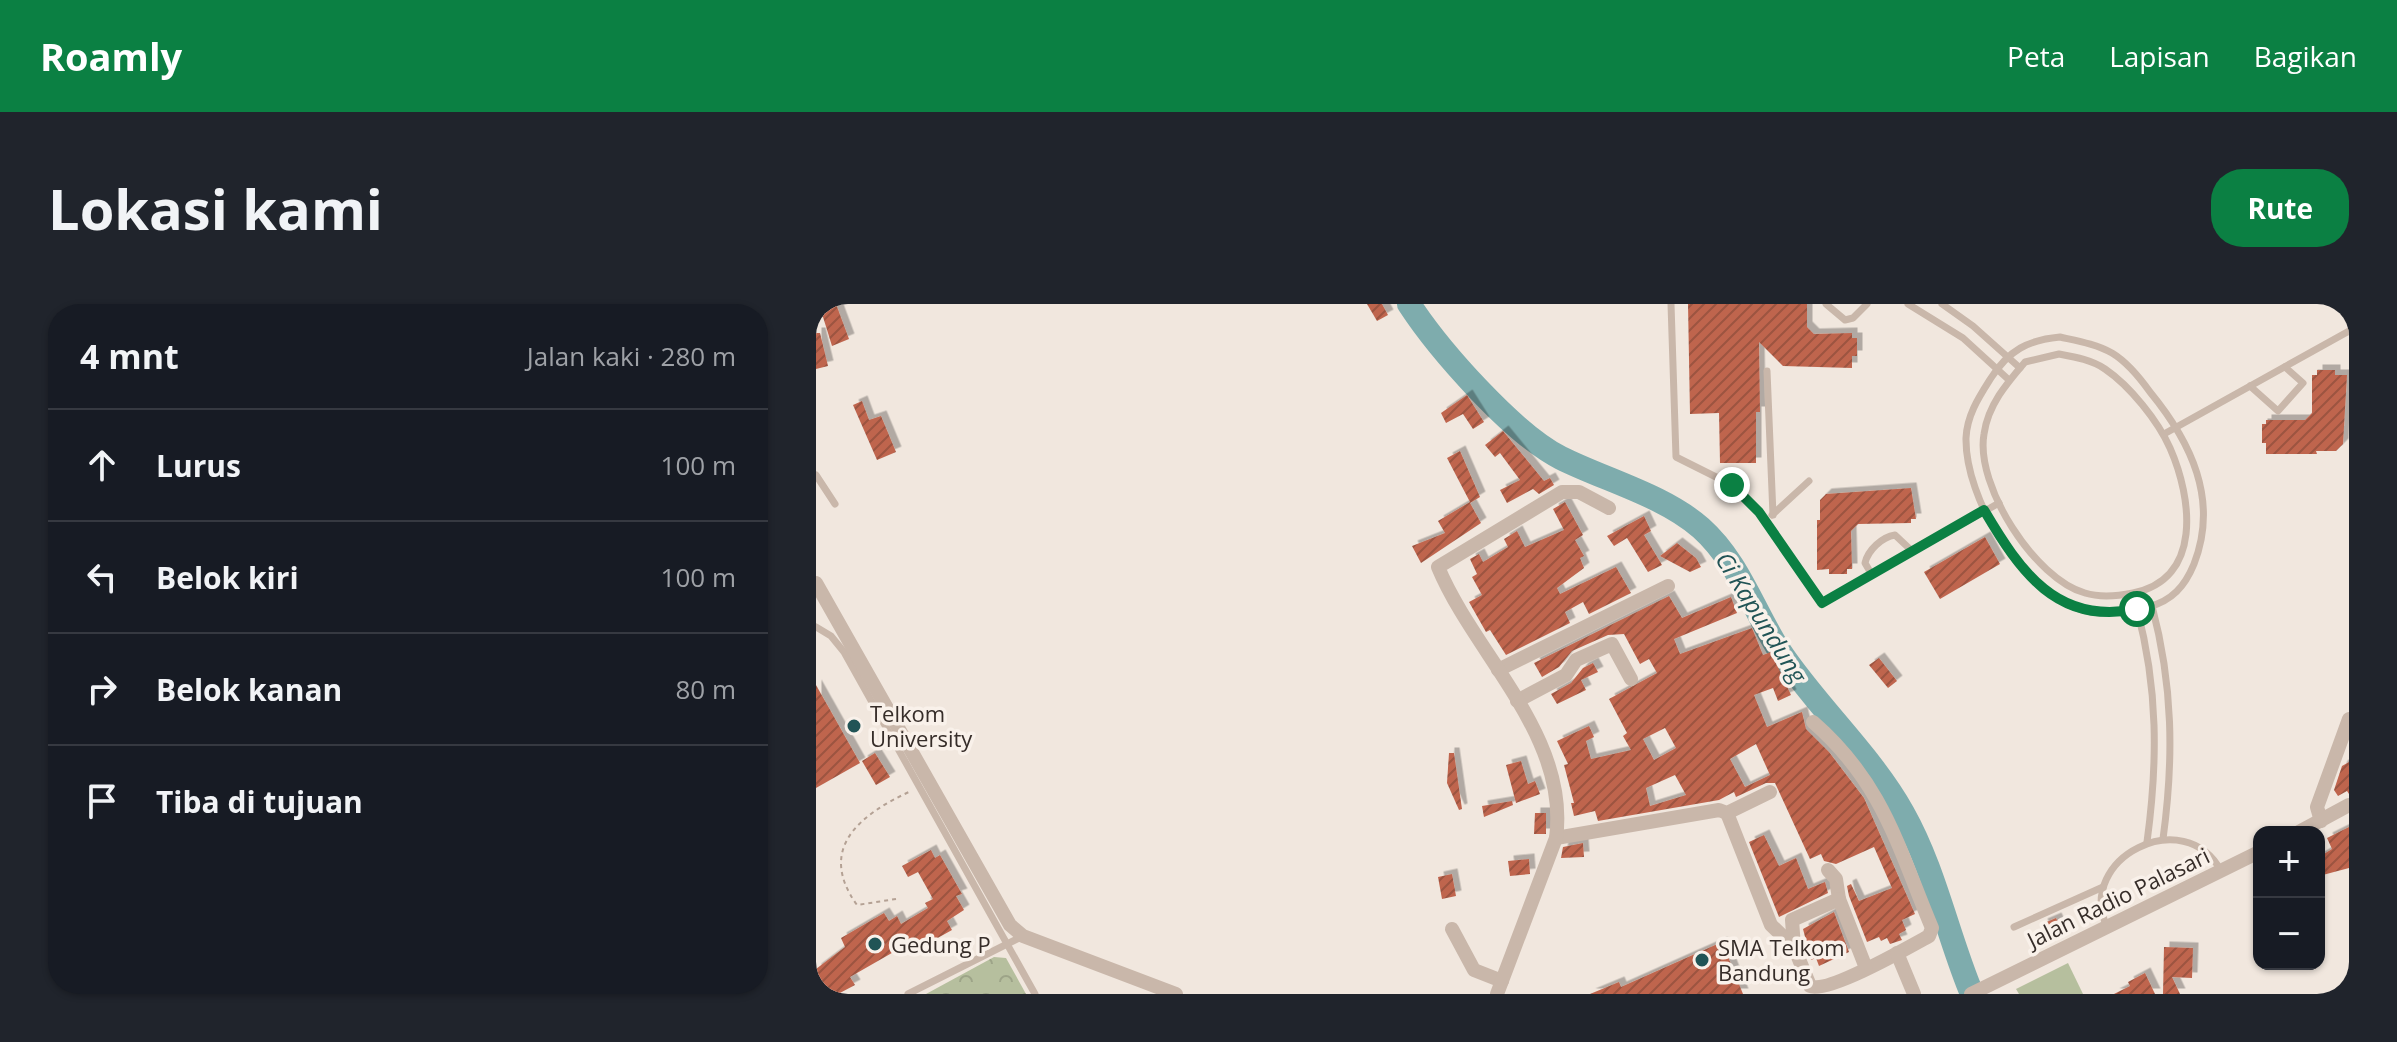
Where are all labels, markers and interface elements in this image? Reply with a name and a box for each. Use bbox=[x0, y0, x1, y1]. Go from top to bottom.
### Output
text: Roamly bbox=[40, 30, 182, 82]
text: Peta bbox=[2007, 37, 2065, 75]
text: Lapisan bbox=[2109, 37, 2210, 75]
text: Bagikan bbox=[2254, 37, 2357, 75]
button: Rute bbox=[2211, 169, 2349, 247]
text: Lokasi kami bbox=[48, 170, 383, 246]
text: 4 mnt bbox=[80, 333, 179, 379]
text: Jalan kaki · 280 m bbox=[527, 338, 736, 374]
icon: ahead bbox=[80, 443, 124, 487]
text: Lurus bbox=[156, 445, 241, 486]
text: 100 m bbox=[661, 447, 736, 483]
route end bbox=[1714, 467, 1750, 503]
water label: Ci Kapundung bbox=[1709, 545, 1816, 690]
icon: left bbox=[80, 555, 124, 599]
text: Belok kiri bbox=[156, 557, 299, 598]
text: 100 m bbox=[661, 559, 736, 595]
route start bbox=[2119, 591, 2155, 627]
icon: right bbox=[80, 667, 124, 711]
text: Belok kanan bbox=[156, 669, 342, 710]
text: 80 m bbox=[675, 671, 736, 707]
place label: Telkom University bbox=[870, 698, 973, 753]
marker: Telkom University bbox=[845, 717, 863, 735]
icon: arrive bbox=[80, 779, 124, 823]
text: Tiba di tujuan bbox=[156, 781, 363, 822]
map controls bbox=[2253, 826, 2325, 970]
button: + bbox=[2253, 826, 2325, 898]
street label: Jalan Radio Palasari bbox=[2020, 840, 2214, 955]
button: − bbox=[2253, 898, 2325, 970]
place label: Gedung P bbox=[891, 929, 991, 959]
place label: SMA Telkom Bandung bbox=[1718, 932, 1845, 987]
marker: Gedung P bbox=[866, 935, 884, 953]
marker: SMA Telkom Bandung bbox=[1693, 951, 1711, 969]

